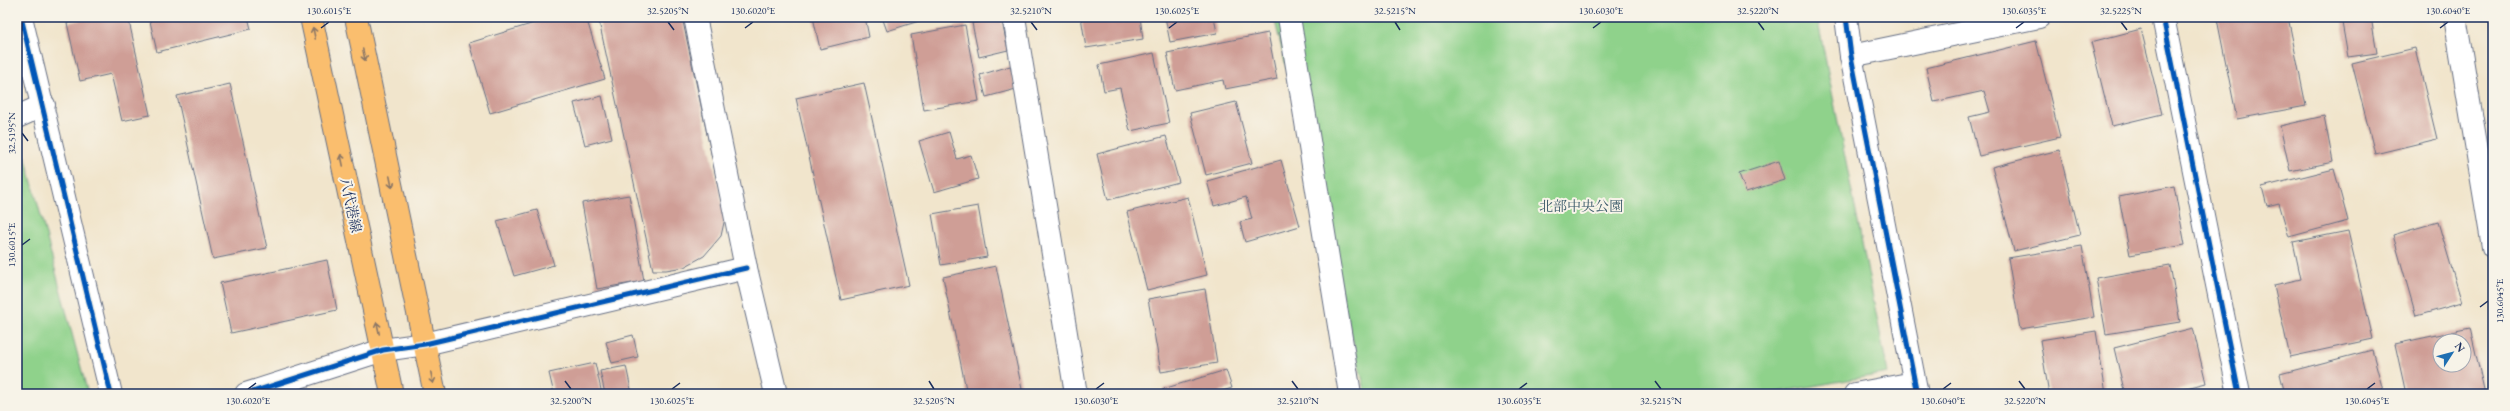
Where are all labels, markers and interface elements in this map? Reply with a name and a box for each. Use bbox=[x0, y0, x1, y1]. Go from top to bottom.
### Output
text: 130.6015°E bbox=[307, 4, 352, 17]
text: 32.5205°N bbox=[647, 4, 689, 17]
text: 130.6020°E bbox=[731, 4, 776, 17]
text: 32.5210°N bbox=[1010, 4, 1052, 17]
text: 130.6025°E bbox=[1155, 4, 1200, 17]
text: 32.5215°N bbox=[1374, 4, 1416, 17]
text: 130.6030°E bbox=[1579, 4, 1624, 17]
text: 32.5220°N bbox=[1737, 4, 1779, 17]
text: 130.6035°E bbox=[2002, 4, 2047, 17]
text: 32.5225°N bbox=[2100, 4, 2142, 17]
text: 130.6040°E bbox=[2426, 4, 2471, 17]
one-way arrow bbox=[310, 27, 318, 40]
one-way arrow bbox=[361, 48, 369, 61]
text: 32.5195°N bbox=[5, 112, 18, 154]
one-way arrow bbox=[337, 154, 345, 167]
street label: 八代港線 bbox=[336, 176, 366, 234]
one-way arrow bbox=[387, 176, 395, 189]
park label: 北部中央公園 bbox=[1539, 197, 1623, 215]
text: 130.6015°E bbox=[5, 222, 18, 267]
text: 130.6045°E bbox=[2493, 278, 2506, 323]
one-way arrow bbox=[374, 322, 382, 335]
north arrow bbox=[2432, 333, 2472, 373]
text: N bbox=[2452, 339, 2468, 355]
one-way arrow bbox=[428, 371, 436, 384]
text: 130.6020°E bbox=[226, 394, 271, 407]
text: 32.5200°N bbox=[550, 394, 592, 407]
text: 130.6025°E bbox=[650, 394, 695, 407]
text: 32.5205°N bbox=[913, 394, 955, 407]
text: 130.6030°E bbox=[1074, 394, 1119, 407]
text: 32.5210°N bbox=[1277, 394, 1319, 407]
text: 130.6035°E bbox=[1497, 394, 1542, 407]
text: 32.5215°N bbox=[1640, 394, 1682, 407]
text: 130.6040°E bbox=[1921, 394, 1966, 407]
text: 32.5220°N bbox=[2004, 394, 2046, 407]
text: 130.6045°E bbox=[2345, 394, 2390, 407]

